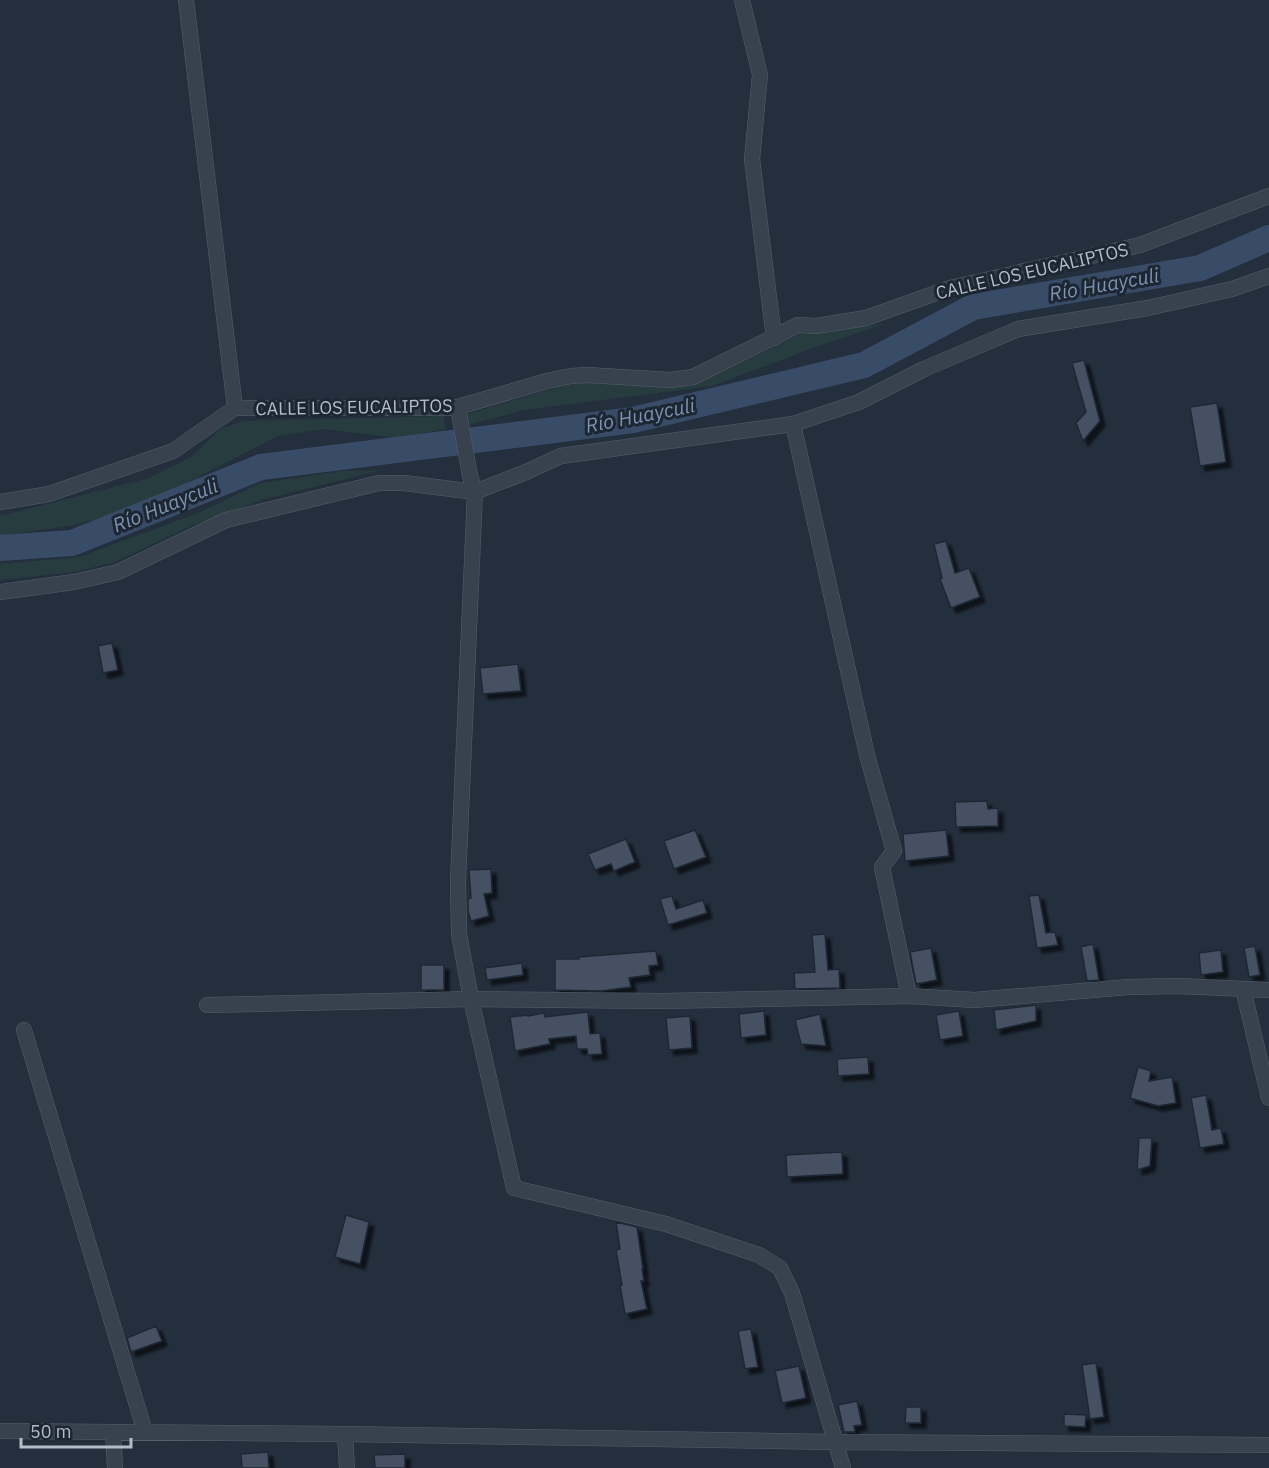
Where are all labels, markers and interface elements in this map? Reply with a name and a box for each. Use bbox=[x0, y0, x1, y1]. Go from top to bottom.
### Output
street label: CALLE LOS EUCALIPTOS bbox=[933, 238, 1131, 304]
water label: Río Huayculi bbox=[1047, 261, 1162, 307]
water label: Río Huayculi bbox=[583, 391, 698, 439]
street label: CALLE LOS EUCALIPTOS bbox=[255, 394, 453, 420]
water label: Río Huayculi bbox=[108, 471, 222, 538]
scale bar bbox=[21, 1411, 130, 1449]
text: 50 m bbox=[30, 1420, 72, 1443]

